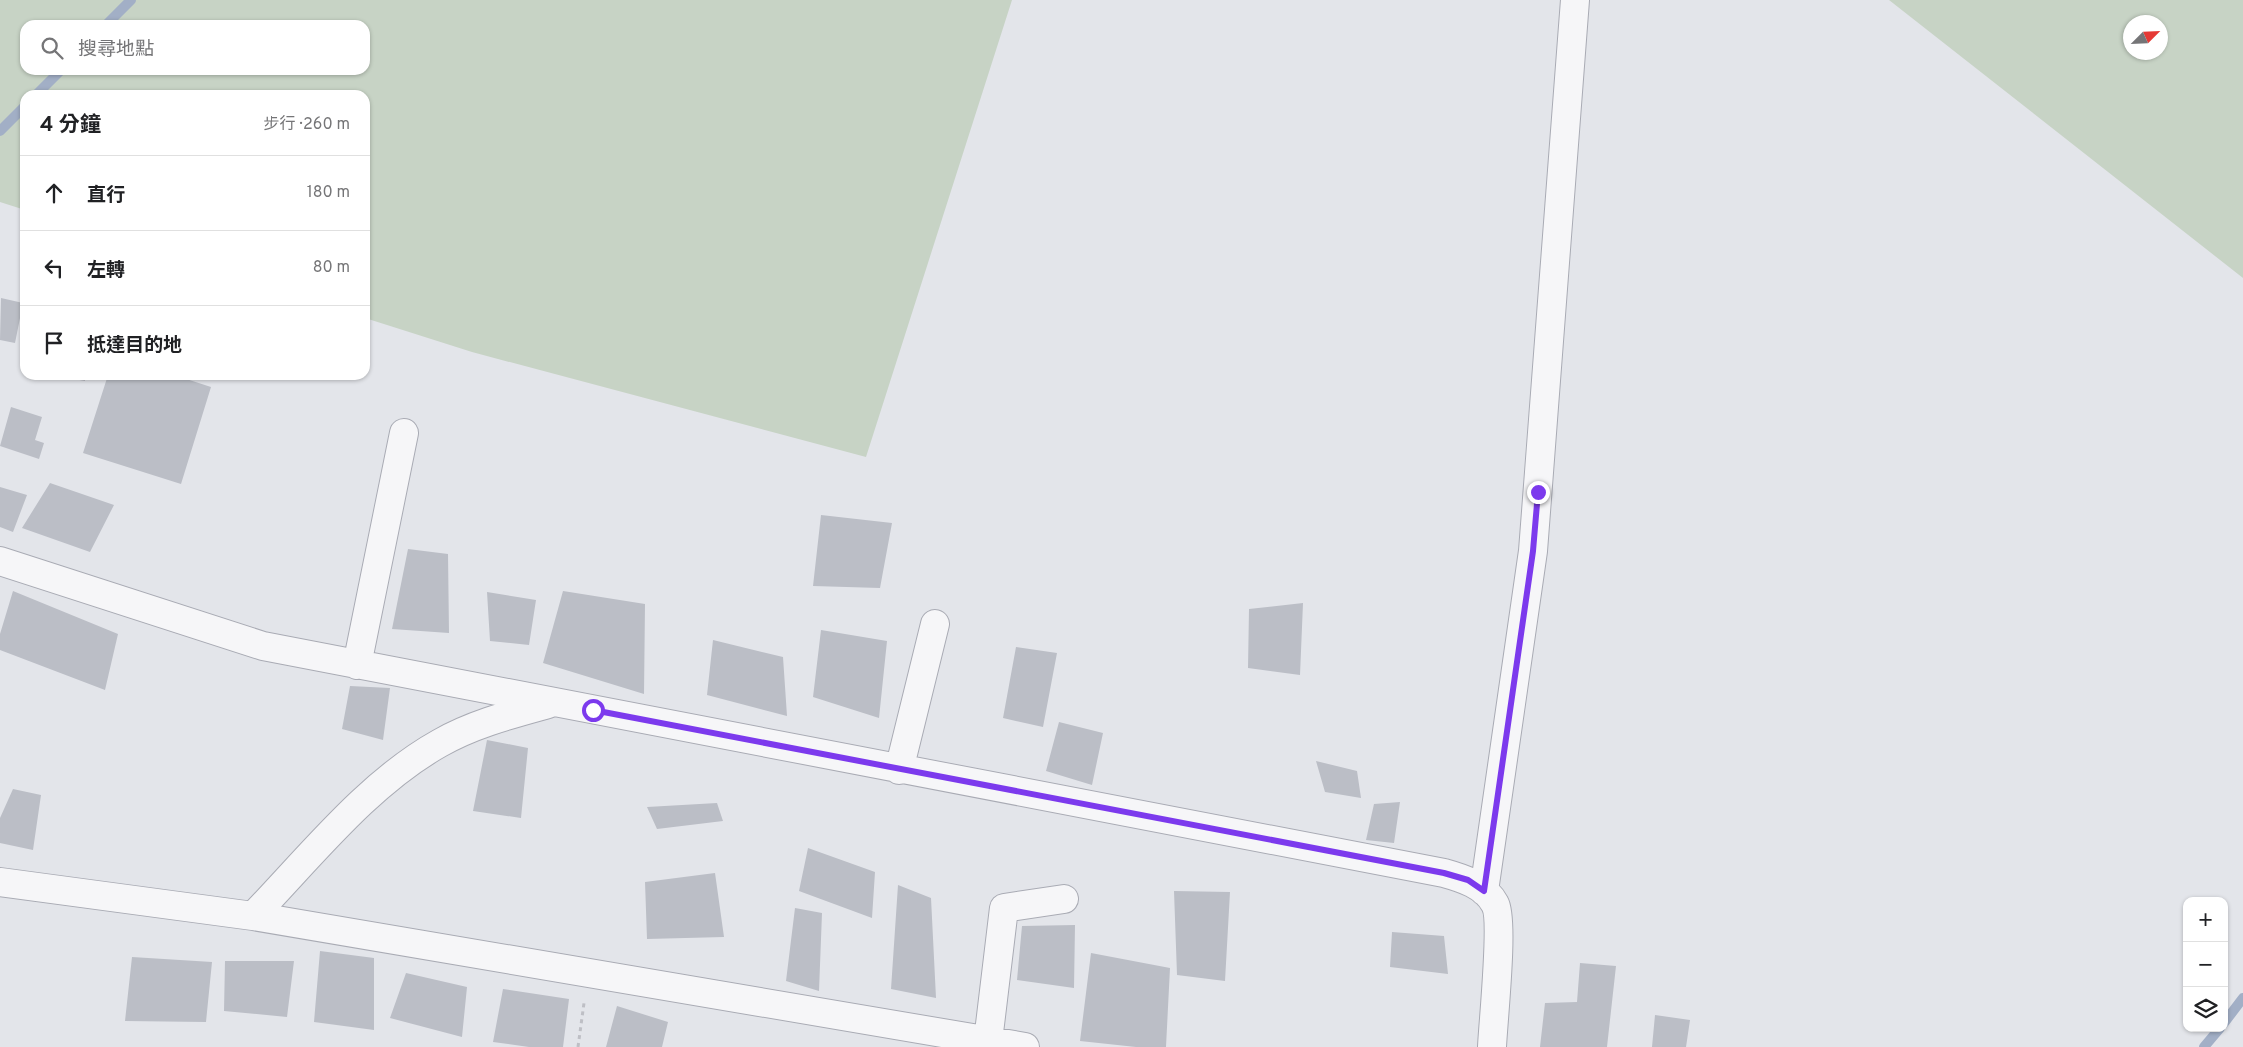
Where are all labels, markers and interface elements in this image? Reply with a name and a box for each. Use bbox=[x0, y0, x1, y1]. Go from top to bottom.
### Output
north arrow bbox=[2123, 15, 2168, 60]
search box bbox=[20, 20, 370, 75]
icon: search bbox=[38, 34, 66, 62]
text: 搜尋地點 bbox=[78, 38, 154, 62]
text: 4 分鐘 bbox=[40, 112, 101, 139]
text: 步行 · 260 m bbox=[264, 115, 350, 135]
icon: ahead bbox=[40, 179, 68, 207]
text: 180 m bbox=[307, 183, 350, 203]
text: 直行 bbox=[87, 184, 125, 208]
icon: left bbox=[40, 254, 68, 282]
text: 80 m bbox=[313, 258, 350, 278]
text: 左轉 bbox=[87, 259, 125, 283]
icon: arrive bbox=[40, 329, 68, 357]
text: 抵達目的地 bbox=[87, 334, 182, 358]
route end bbox=[1527, 481, 1550, 504]
route start bbox=[582, 699, 605, 722]
map controls bbox=[2183, 897, 2228, 1032]
button: + bbox=[2183, 897, 2228, 942]
button: − bbox=[2183, 942, 2228, 987]
button: layers bbox=[2183, 987, 2228, 1032]

